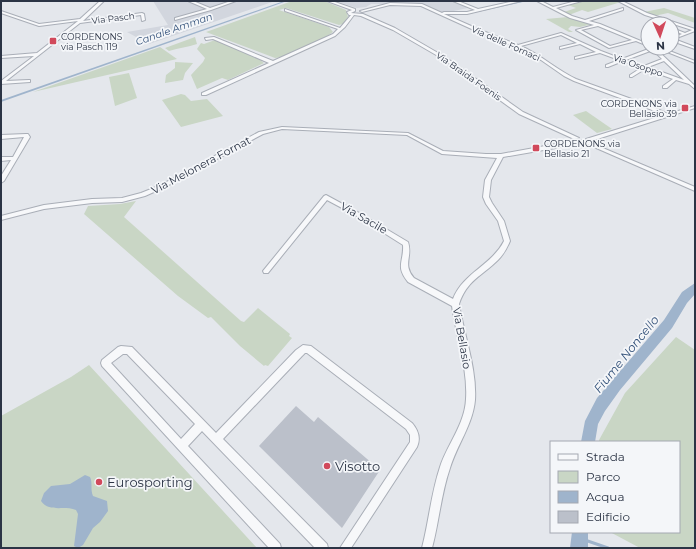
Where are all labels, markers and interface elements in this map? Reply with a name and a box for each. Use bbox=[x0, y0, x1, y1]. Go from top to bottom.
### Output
street label: Via Pasch bbox=[91, 10, 135, 26]
water label: Canale Amman bbox=[134, 10, 214, 48]
north arrow bbox=[640, 16, 680, 56]
street label: Via delle Fornaci bbox=[470, 23, 542, 63]
place label: CORDENONS via Pasch 119 bbox=[61, 31, 123, 52]
marker: CORDENONS via Pasch 119 bbox=[48, 36, 58, 46]
text: N bbox=[656, 39, 665, 53]
street label: Via Braida Foenis bbox=[434, 49, 504, 103]
street label: Via Osoppo bbox=[612, 51, 665, 79]
place label: CORDENONS via Bellasio 39 bbox=[601, 98, 678, 119]
marker: CORDENONS via Bellasio 39 bbox=[680, 103, 690, 113]
street label: Via Melonera Fornat bbox=[149, 133, 254, 197]
place label: CORDENONS via Bellasio 21 bbox=[544, 138, 620, 159]
marker: CORDENONS via Bellasio 21 bbox=[531, 143, 541, 153]
street label: Via Sacile bbox=[338, 199, 390, 237]
street label: Via Bellasio bbox=[450, 306, 474, 370]
water label: Fiume Noncello bbox=[590, 312, 662, 396]
legend bbox=[550, 441, 680, 533]
text: Strada bbox=[586, 449, 625, 464]
place label: Visotto bbox=[335, 458, 380, 474]
marker: Visotto bbox=[322, 461, 332, 471]
text: Parco bbox=[586, 469, 620, 484]
place label: Eurosporting bbox=[107, 474, 193, 490]
marker: Eurosporting bbox=[94, 477, 104, 487]
text: Acqua bbox=[586, 489, 624, 504]
text: Edificio bbox=[586, 509, 630, 524]

